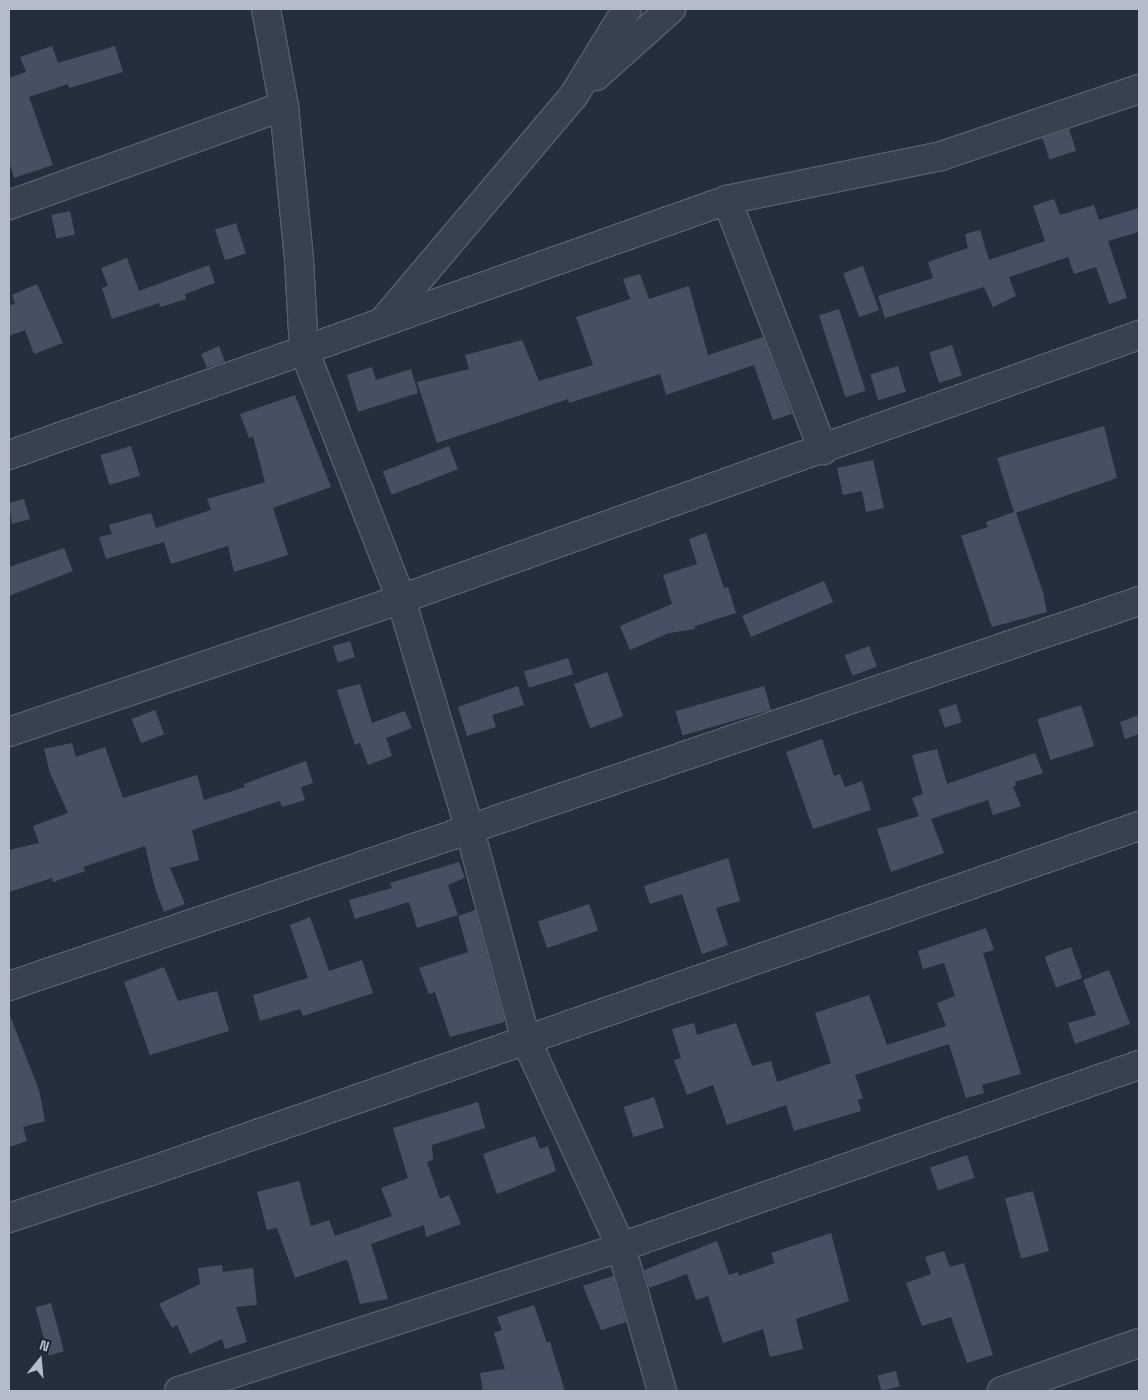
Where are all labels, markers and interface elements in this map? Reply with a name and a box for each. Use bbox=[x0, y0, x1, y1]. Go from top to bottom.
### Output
north arrow bbox=[15, 1335, 65, 1385]
text: N bbox=[37, 1336, 51, 1356]

